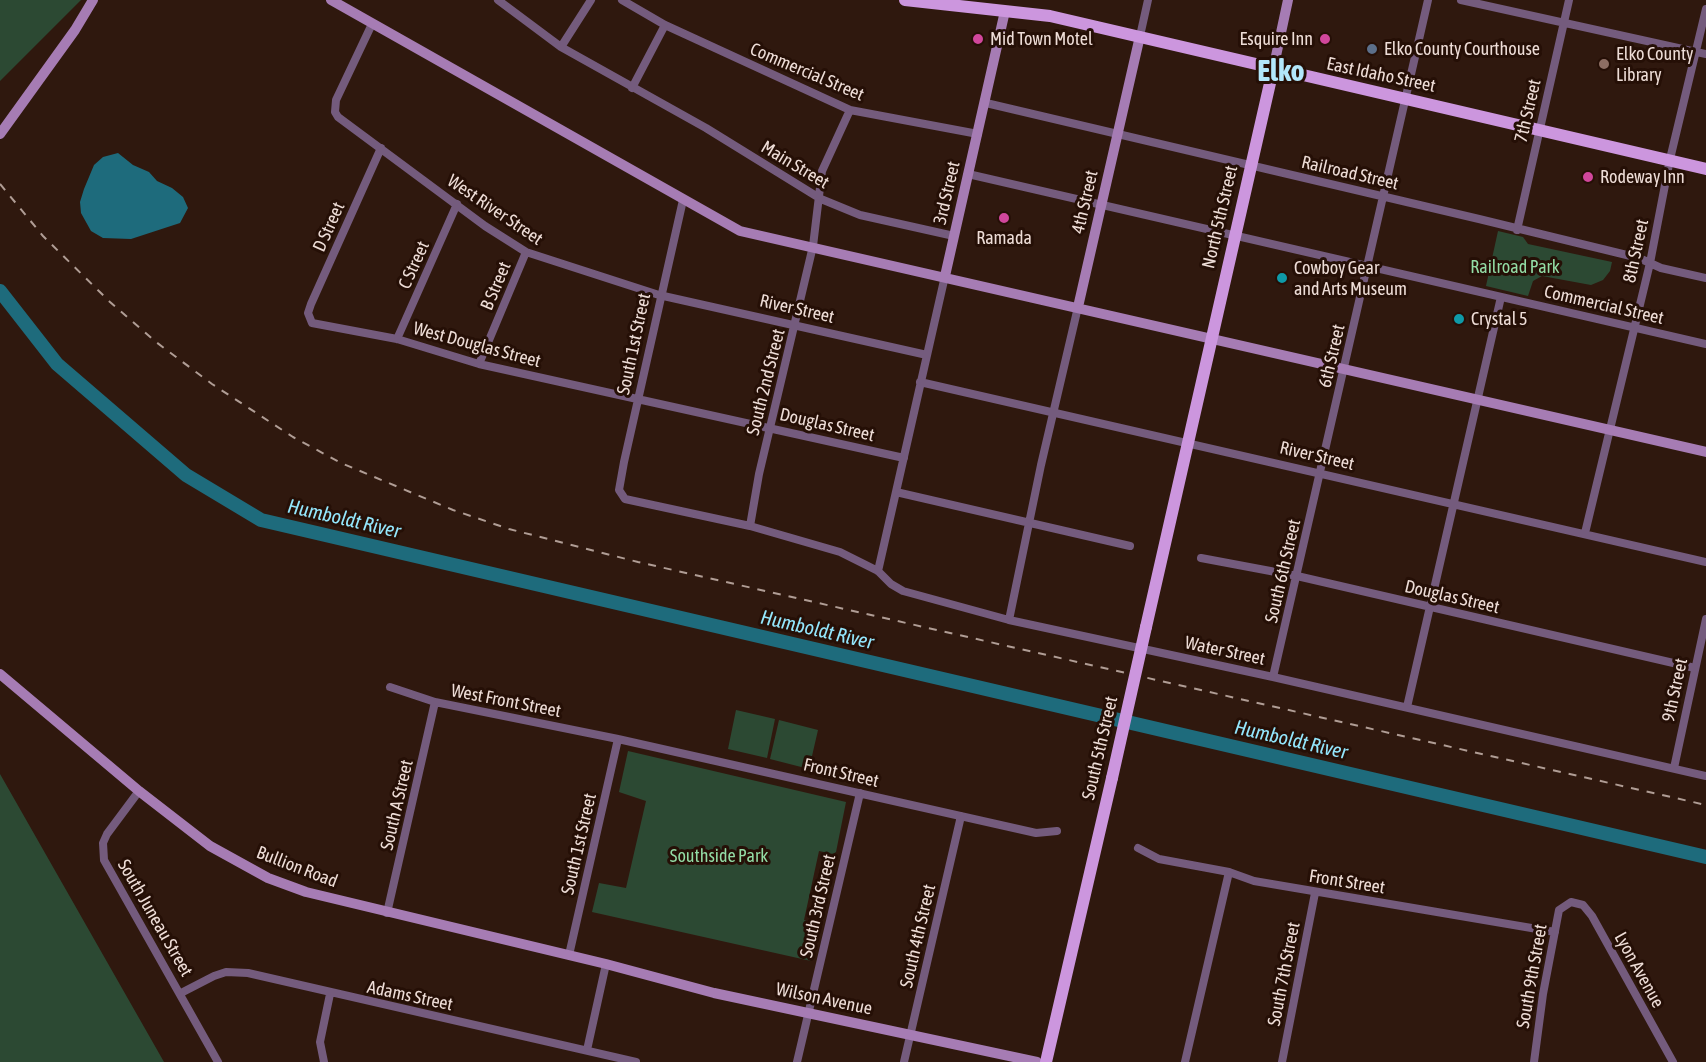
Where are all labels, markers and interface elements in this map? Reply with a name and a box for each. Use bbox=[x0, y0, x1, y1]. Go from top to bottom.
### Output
place label: Mid Town Motel bbox=[990, 28, 1093, 50]
place label: Esquire Inn bbox=[1240, 28, 1313, 50]
marker: Mid Town Motel bbox=[971, 32, 985, 46]
marker: Esquire Inn bbox=[1318, 32, 1332, 46]
street label: Commercial Street bbox=[747, 38, 867, 106]
place label: Elko County Courthouse bbox=[1384, 38, 1540, 60]
marker: Elko County Courthouse bbox=[1365, 42, 1379, 56]
place label: Elko County Library bbox=[1616, 43, 1694, 86]
street label: East Idaho Street bbox=[1325, 53, 1437, 97]
district label: Elko bbox=[1257, 54, 1305, 90]
marker: Elko County Library bbox=[1597, 57, 1611, 71]
street label: 7th Street bbox=[1510, 77, 1546, 145]
street label: Main Street bbox=[757, 136, 833, 194]
street label: Railroad Street bbox=[1299, 151, 1401, 195]
street label: 3rd Street bbox=[929, 159, 965, 227]
street label: North 5th Street bbox=[1198, 163, 1242, 271]
place label: Rodeway Inn bbox=[1600, 166, 1685, 188]
street label: 4th Street bbox=[1067, 168, 1103, 236]
street label: West River Street bbox=[443, 170, 547, 250]
marker: Rodeway Inn bbox=[1581, 170, 1595, 184]
street label: D Street bbox=[309, 199, 349, 255]
marker: Ramada bbox=[997, 211, 1011, 225]
street label: 8th Street bbox=[1619, 217, 1653, 285]
place label: Ramada bbox=[976, 227, 1032, 249]
street label: C Street bbox=[394, 238, 434, 292]
park label: Railroad Park bbox=[1470, 256, 1560, 278]
place label: Cowboy Gear and Arts Museum bbox=[1294, 257, 1407, 300]
street label: B Street bbox=[476, 259, 516, 313]
marker: Cowboy Gear and Arts Museum bbox=[1275, 271, 1289, 285]
street label: Commercial Street bbox=[1542, 281, 1666, 329]
street label: River Street bbox=[758, 290, 836, 328]
street label: South 1st Street bbox=[613, 291, 655, 397]
place label: Crystal 5 bbox=[1471, 308, 1527, 330]
marker: Crystal 5 bbox=[1452, 312, 1466, 326]
street label: West Douglas Street bbox=[411, 318, 543, 372]
street label: 6th Street bbox=[1314, 322, 1350, 390]
street label: South 2nd Street bbox=[742, 327, 790, 437]
street label: Douglas Street bbox=[778, 404, 876, 446]
street label: River Street bbox=[1278, 437, 1356, 475]
water label: Humboldt River bbox=[285, 494, 403, 544]
street label: South 6th Street bbox=[1261, 517, 1305, 625]
street label: Douglas Street bbox=[1403, 576, 1501, 618]
water label: Humboldt River bbox=[758, 605, 876, 655]
street label: Water Street bbox=[1183, 632, 1267, 670]
street label: 9th Street bbox=[1658, 656, 1692, 724]
street label: West Front Street bbox=[449, 680, 563, 722]
street label: South 5th Street bbox=[1078, 694, 1122, 802]
water label: Humboldt River bbox=[1232, 715, 1350, 765]
street label: Front Street bbox=[801, 754, 881, 792]
street label: South A Street bbox=[376, 758, 418, 852]
street label: South 1st Street bbox=[557, 791, 601, 897]
street label: Bullion Road bbox=[253, 842, 341, 892]
park label: Southside Park bbox=[670, 845, 768, 867]
street label: South 3rd Street bbox=[796, 852, 840, 960]
street label: South Juneau Street bbox=[113, 856, 197, 980]
street label: Front Street bbox=[1308, 865, 1386, 899]
street label: South 4th Street bbox=[896, 882, 940, 990]
street label: South 7th Street bbox=[1263, 920, 1305, 1028]
street label: South 9th Street bbox=[1512, 922, 1552, 1030]
street label: Lyon Avenue bbox=[1609, 928, 1669, 1012]
street label: Adams Street bbox=[365, 976, 455, 1016]
street label: Wilson Avenue bbox=[774, 978, 874, 1020]

